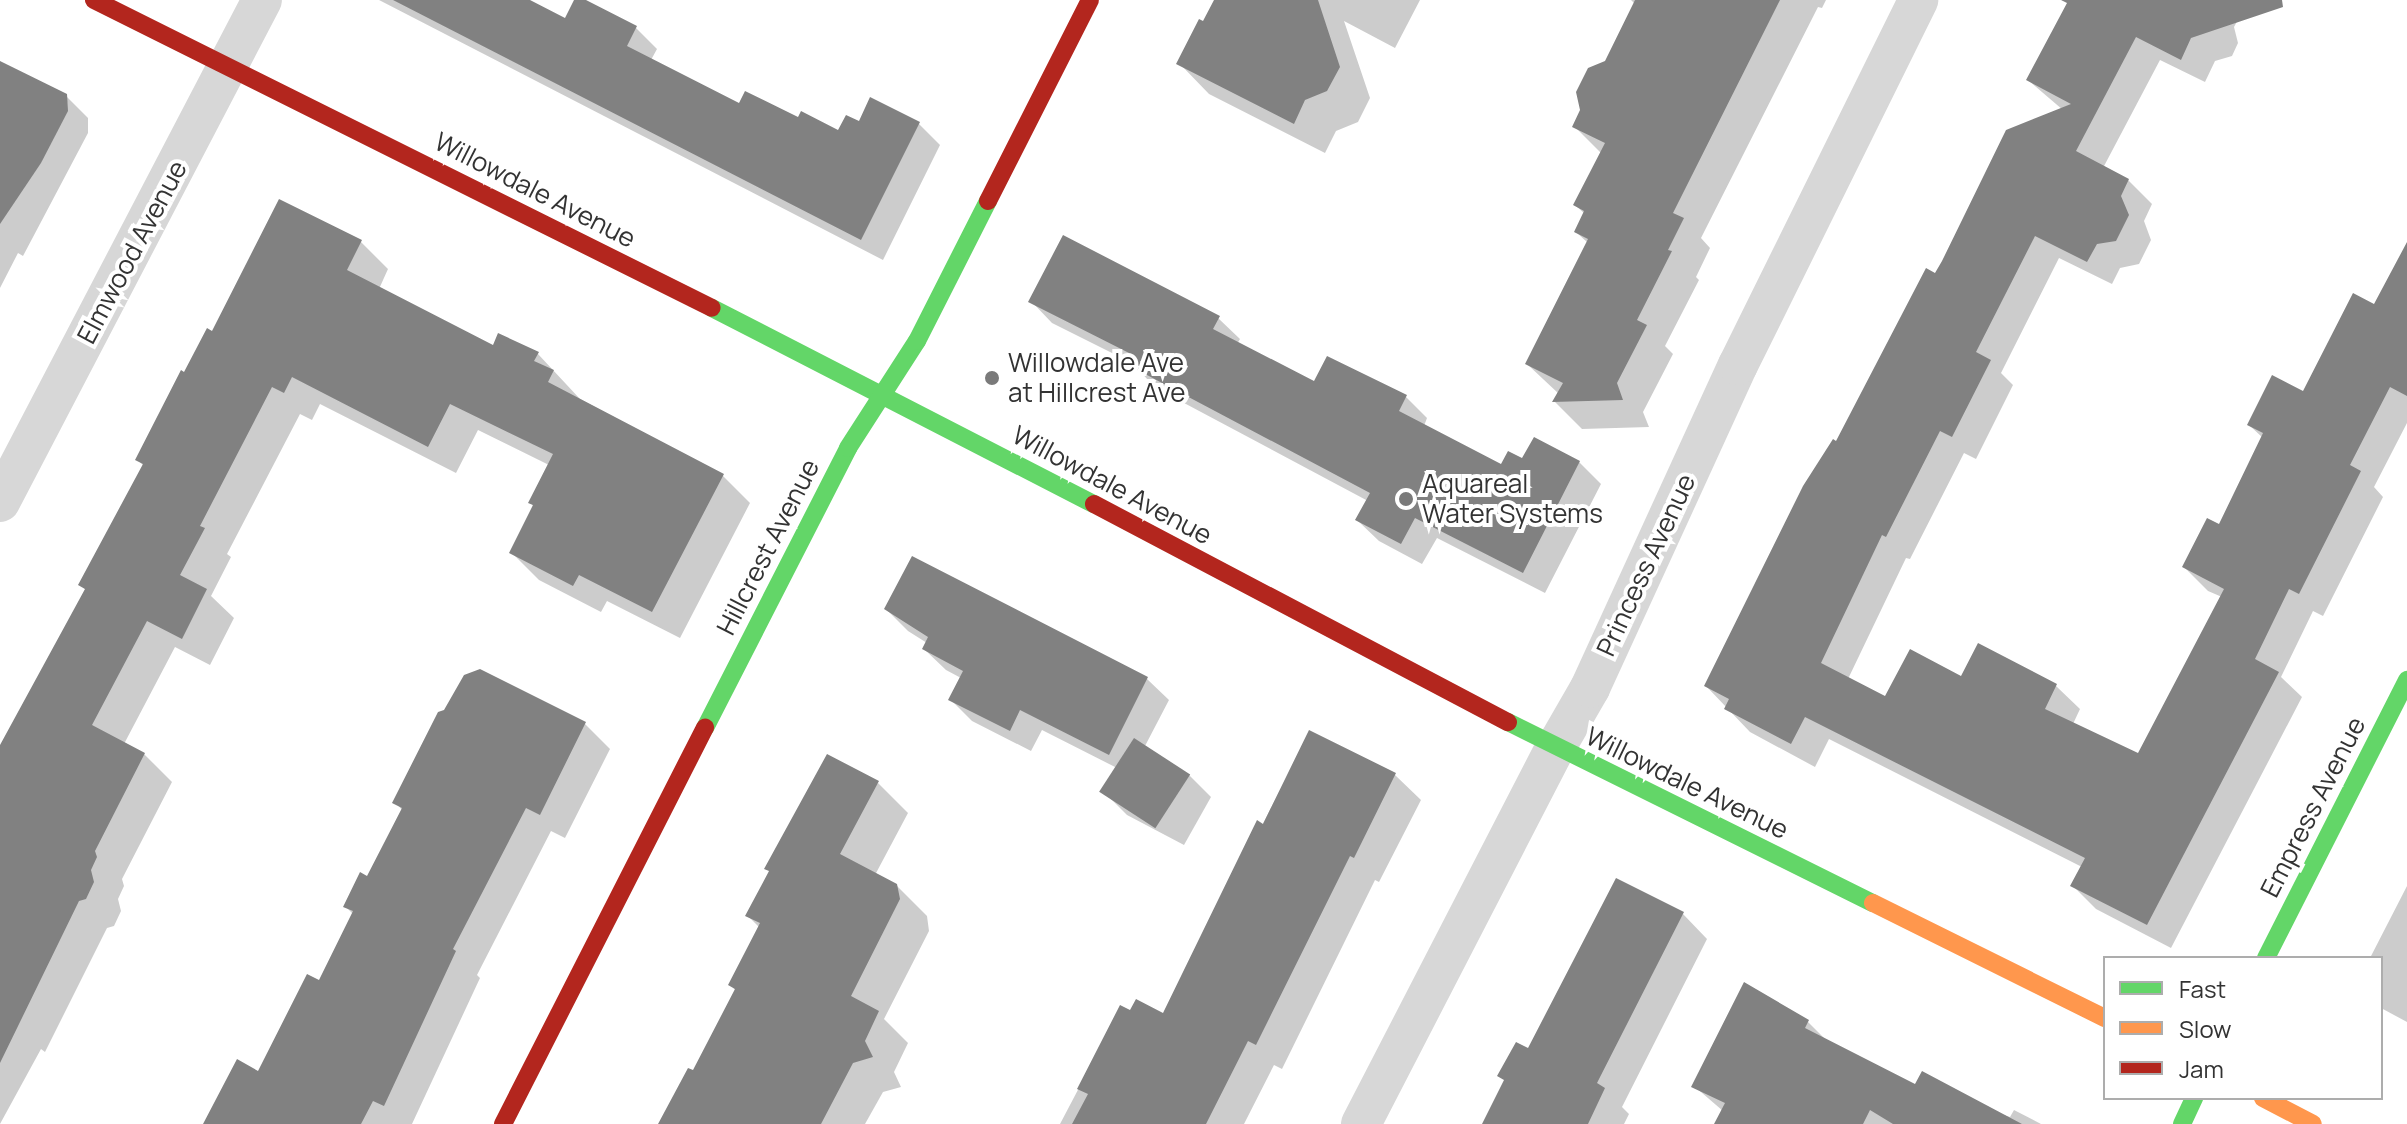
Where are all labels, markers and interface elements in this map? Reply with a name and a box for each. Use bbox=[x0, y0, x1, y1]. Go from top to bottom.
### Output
street label: Willowdale Avenue bbox=[429, 126, 641, 254]
street label: Elmwood Avenue bbox=[71, 155, 193, 349]
place label: Willowdale Ave at Hillcrest Ave bbox=[1008, 347, 1185, 408]
marker: Willowdale Ave at Hillcrest Ave bbox=[983, 369, 1001, 387]
street label: Willowdale Avenue bbox=[1007, 419, 1217, 551]
street label: Hillcrest Avenue bbox=[710, 454, 826, 640]
place label: Aquareal Water Systems bbox=[1422, 468, 1603, 530]
street label: Princess Avenue bbox=[1590, 469, 1702, 661]
marker: Aquareal Water Systems bbox=[1397, 490, 1415, 508]
street label: Empress Avenue bbox=[2254, 712, 2372, 902]
street label: Willowdale Avenue bbox=[1581, 720, 1793, 846]
legend bbox=[2103, 956, 2383, 1100]
text: Fast bbox=[2179, 972, 2226, 1005]
text: Slow bbox=[2179, 1012, 2232, 1045]
text: Jam bbox=[2179, 1052, 2224, 1085]

